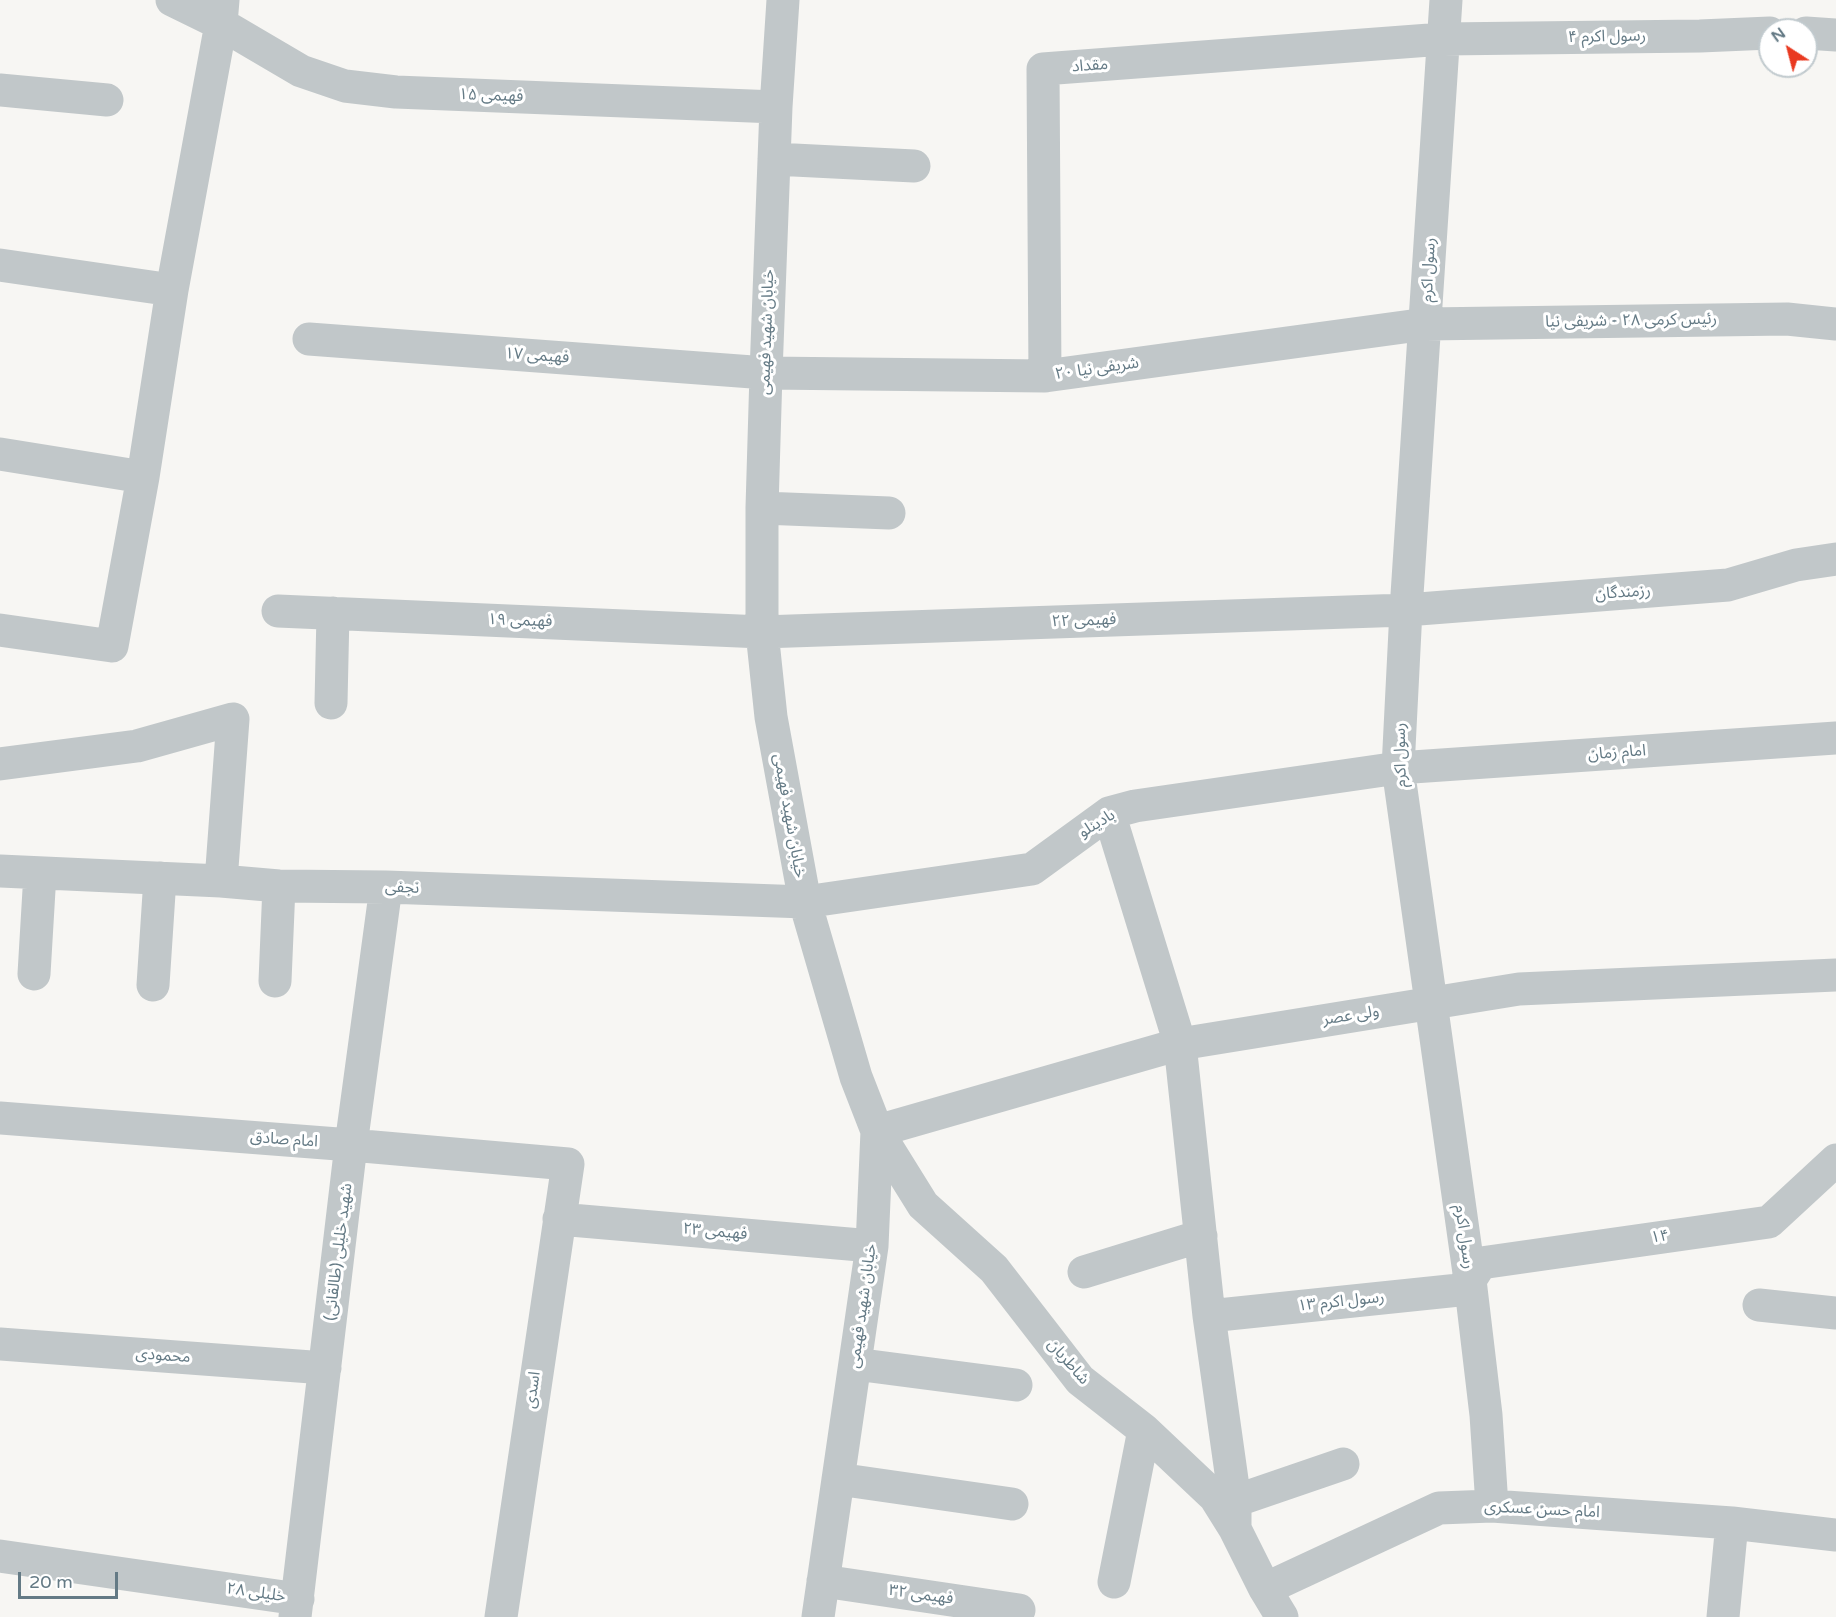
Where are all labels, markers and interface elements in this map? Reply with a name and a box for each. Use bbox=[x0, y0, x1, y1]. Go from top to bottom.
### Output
north arrow bbox=[1758, 18, 1818, 78]
text: N bbox=[1768, 23, 1790, 47]
street label: رسول اکرم ۴ bbox=[1568, 27, 1646, 47]
street label: مقداد bbox=[1071, 55, 1109, 77]
street label: فهیمی ۱۵ bbox=[458, 85, 524, 107]
street label: رسول اکرم bbox=[1418, 237, 1440, 303]
street label: خیابان شهید فهیمی bbox=[755, 269, 779, 395]
street label: رئیس کرمی ۲۸ - شریفی نیا bbox=[1545, 310, 1717, 332]
street label: فهیمی ۱۷ bbox=[504, 344, 570, 368]
street label: ۲۰ شریفی نیا bbox=[1054, 354, 1140, 384]
street label: رزمندگان bbox=[1595, 581, 1651, 605]
street label: فهیمی ۱۹ bbox=[487, 610, 553, 632]
street label: فهیمی ۲۲ bbox=[1051, 610, 1117, 632]
street label: رسول اکرم bbox=[1391, 723, 1411, 787]
street label: امام زمان bbox=[1587, 741, 1647, 765]
street label: خیابان شهید فهیمی bbox=[769, 752, 809, 880]
street label: بادینلو bbox=[1075, 806, 1119, 842]
street label: نجفی bbox=[385, 878, 419, 898]
street label: ولی عصر bbox=[1321, 1002, 1381, 1030]
street label: امام صادق bbox=[249, 1128, 319, 1152]
street label: شهید خلیلی (طالقانی) bbox=[321, 1182, 357, 1322]
street label: رسول اکرم bbox=[1450, 1204, 1478, 1270]
street label: فهیمی ۲۳ bbox=[682, 1220, 748, 1244]
street label: ۱۴ bbox=[1650, 1226, 1670, 1248]
street label: خیابان شهید فهیمی bbox=[845, 1242, 881, 1370]
street label: رسول اکرم ۱۳ bbox=[1297, 1288, 1385, 1316]
street label: شاطریان bbox=[1043, 1335, 1093, 1389]
street label: محمودی bbox=[135, 1344, 191, 1368]
street label: اسدی bbox=[521, 1370, 545, 1410]
street label: امام حسن عسکری bbox=[1484, 1497, 1600, 1523]
scale bar bbox=[21, 1560, 122, 1598]
text: 20 m bbox=[29, 1571, 73, 1593]
street label: خلیلی ۲۸ bbox=[225, 1579, 287, 1607]
street label: فهیمی ۳۲ bbox=[888, 1581, 954, 1609]

